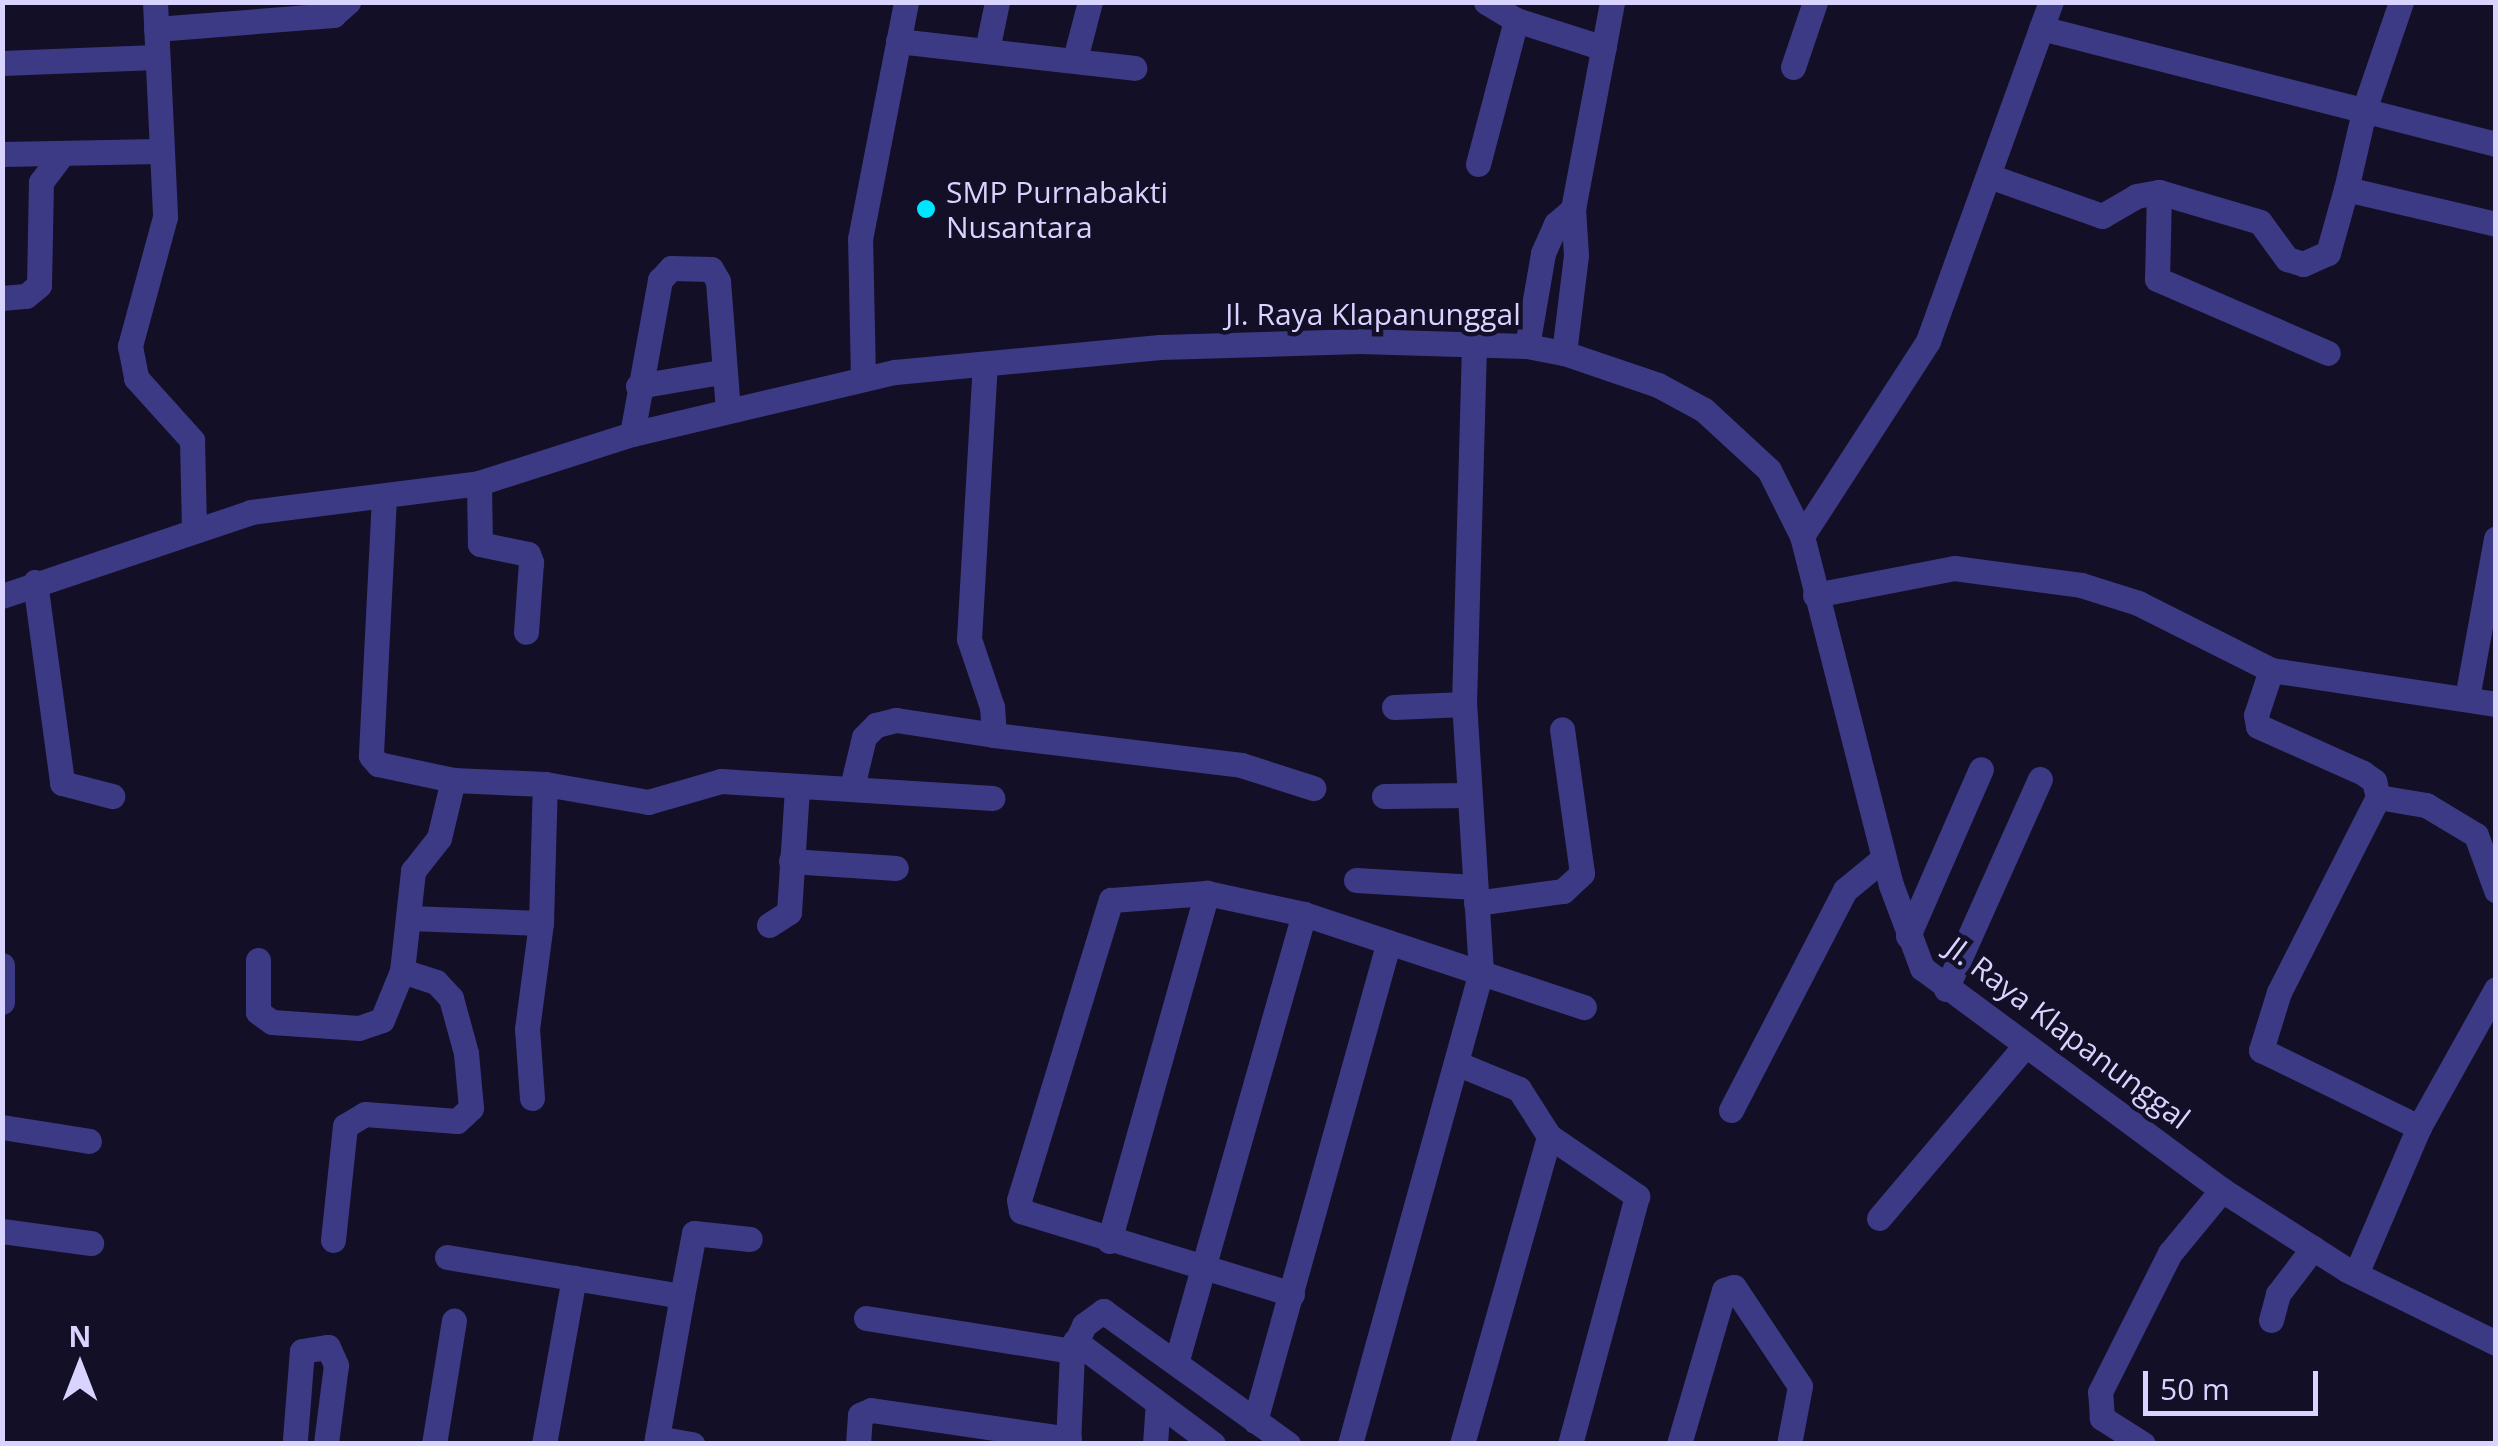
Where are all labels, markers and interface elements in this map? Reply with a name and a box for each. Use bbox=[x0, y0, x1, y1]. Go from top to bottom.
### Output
place label: SMP Purnabakti Nusantara bbox=[946, 174, 1168, 244]
marker: SMP Purnabakti Nusantara bbox=[915, 198, 937, 220]
street label: Jl. Raya Klapanunggal bbox=[1225, 296, 1521, 332]
street label: Jl. Raya Klapanunggal bbox=[1939, 930, 2197, 1136]
north arrow bbox=[30, 1316, 130, 1416]
text: N bbox=[69, 1317, 91, 1355]
scale bar bbox=[2148, 1351, 2323, 1413]
text: 50 m bbox=[2160, 1368, 2230, 1409]

